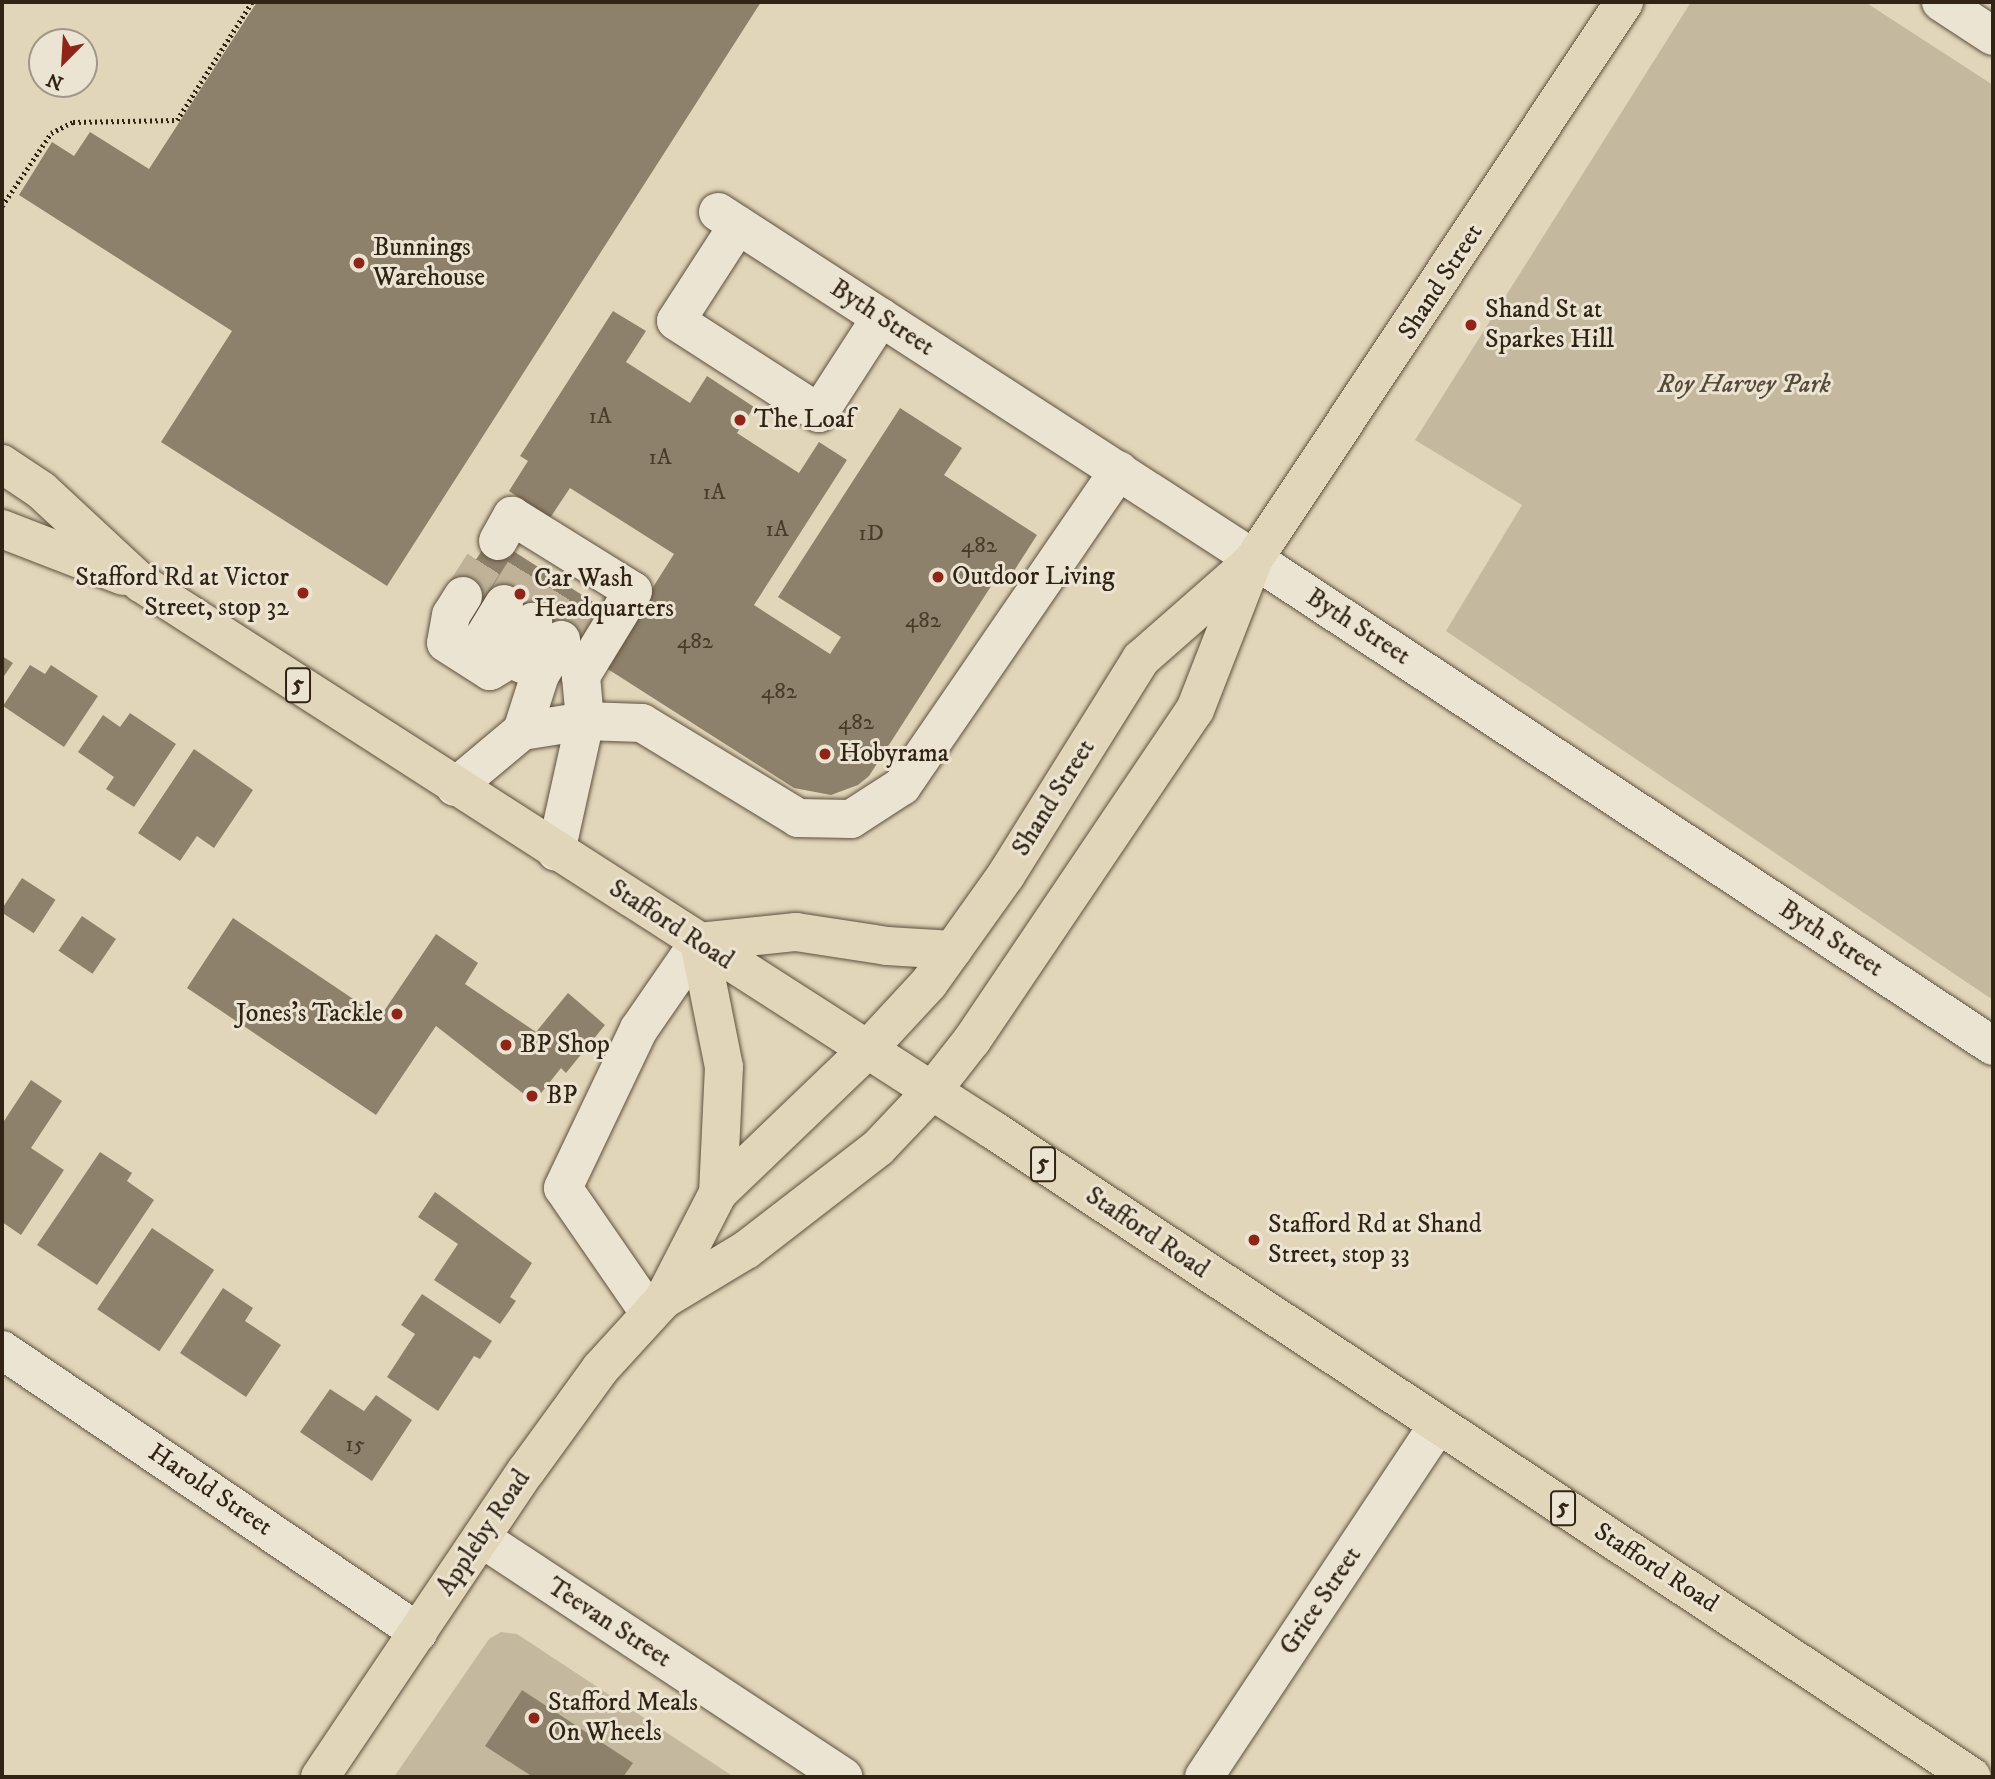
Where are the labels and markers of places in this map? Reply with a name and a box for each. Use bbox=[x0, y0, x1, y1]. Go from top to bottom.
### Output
place label: Bunnings Warehouse bbox=[373, 232, 485, 294]
marker: Bunnings Warehouse bbox=[351, 255, 367, 271]
place label: Shand St at Sparkes Hill bbox=[1485, 294, 1614, 356]
marker: Shand St at Sparkes Hill bbox=[1463, 317, 1479, 333]
place label: The Loaf bbox=[754, 404, 854, 436]
marker: The Loaf bbox=[732, 412, 748, 428]
place label: Outdoor Living bbox=[952, 561, 1115, 593]
place label: Stafford Rd at Victor Street, stop 32 bbox=[75, 562, 289, 624]
place label: Car Wash Headquarters bbox=[534, 563, 674, 624]
marker: Outdoor Living bbox=[930, 569, 946, 585]
marker: Stafford Rd at Victor Street, stop 32 bbox=[295, 585, 311, 601]
marker: Car Wash Headquarters bbox=[512, 586, 528, 602]
place label: Hobyrama bbox=[839, 738, 949, 770]
marker: Hobyrama bbox=[817, 746, 833, 762]
place label: Jones's Tackle bbox=[236, 998, 383, 1030]
marker: Jones's Tackle bbox=[389, 1006, 405, 1022]
place label: BP Shop bbox=[520, 1029, 610, 1061]
marker: BP Shop bbox=[498, 1037, 514, 1053]
place label: BP bbox=[546, 1080, 577, 1112]
marker: BP bbox=[524, 1088, 540, 1104]
place label: Stafford Rd at Shand Street, stop 33 bbox=[1268, 1209, 1482, 1270]
marker: Stafford Rd at Shand Street, stop 33 bbox=[1246, 1232, 1262, 1248]
place label: Stafford Meals On Wheels bbox=[548, 1687, 698, 1748]
marker: Stafford Meals On Wheels bbox=[526, 1710, 542, 1726]

